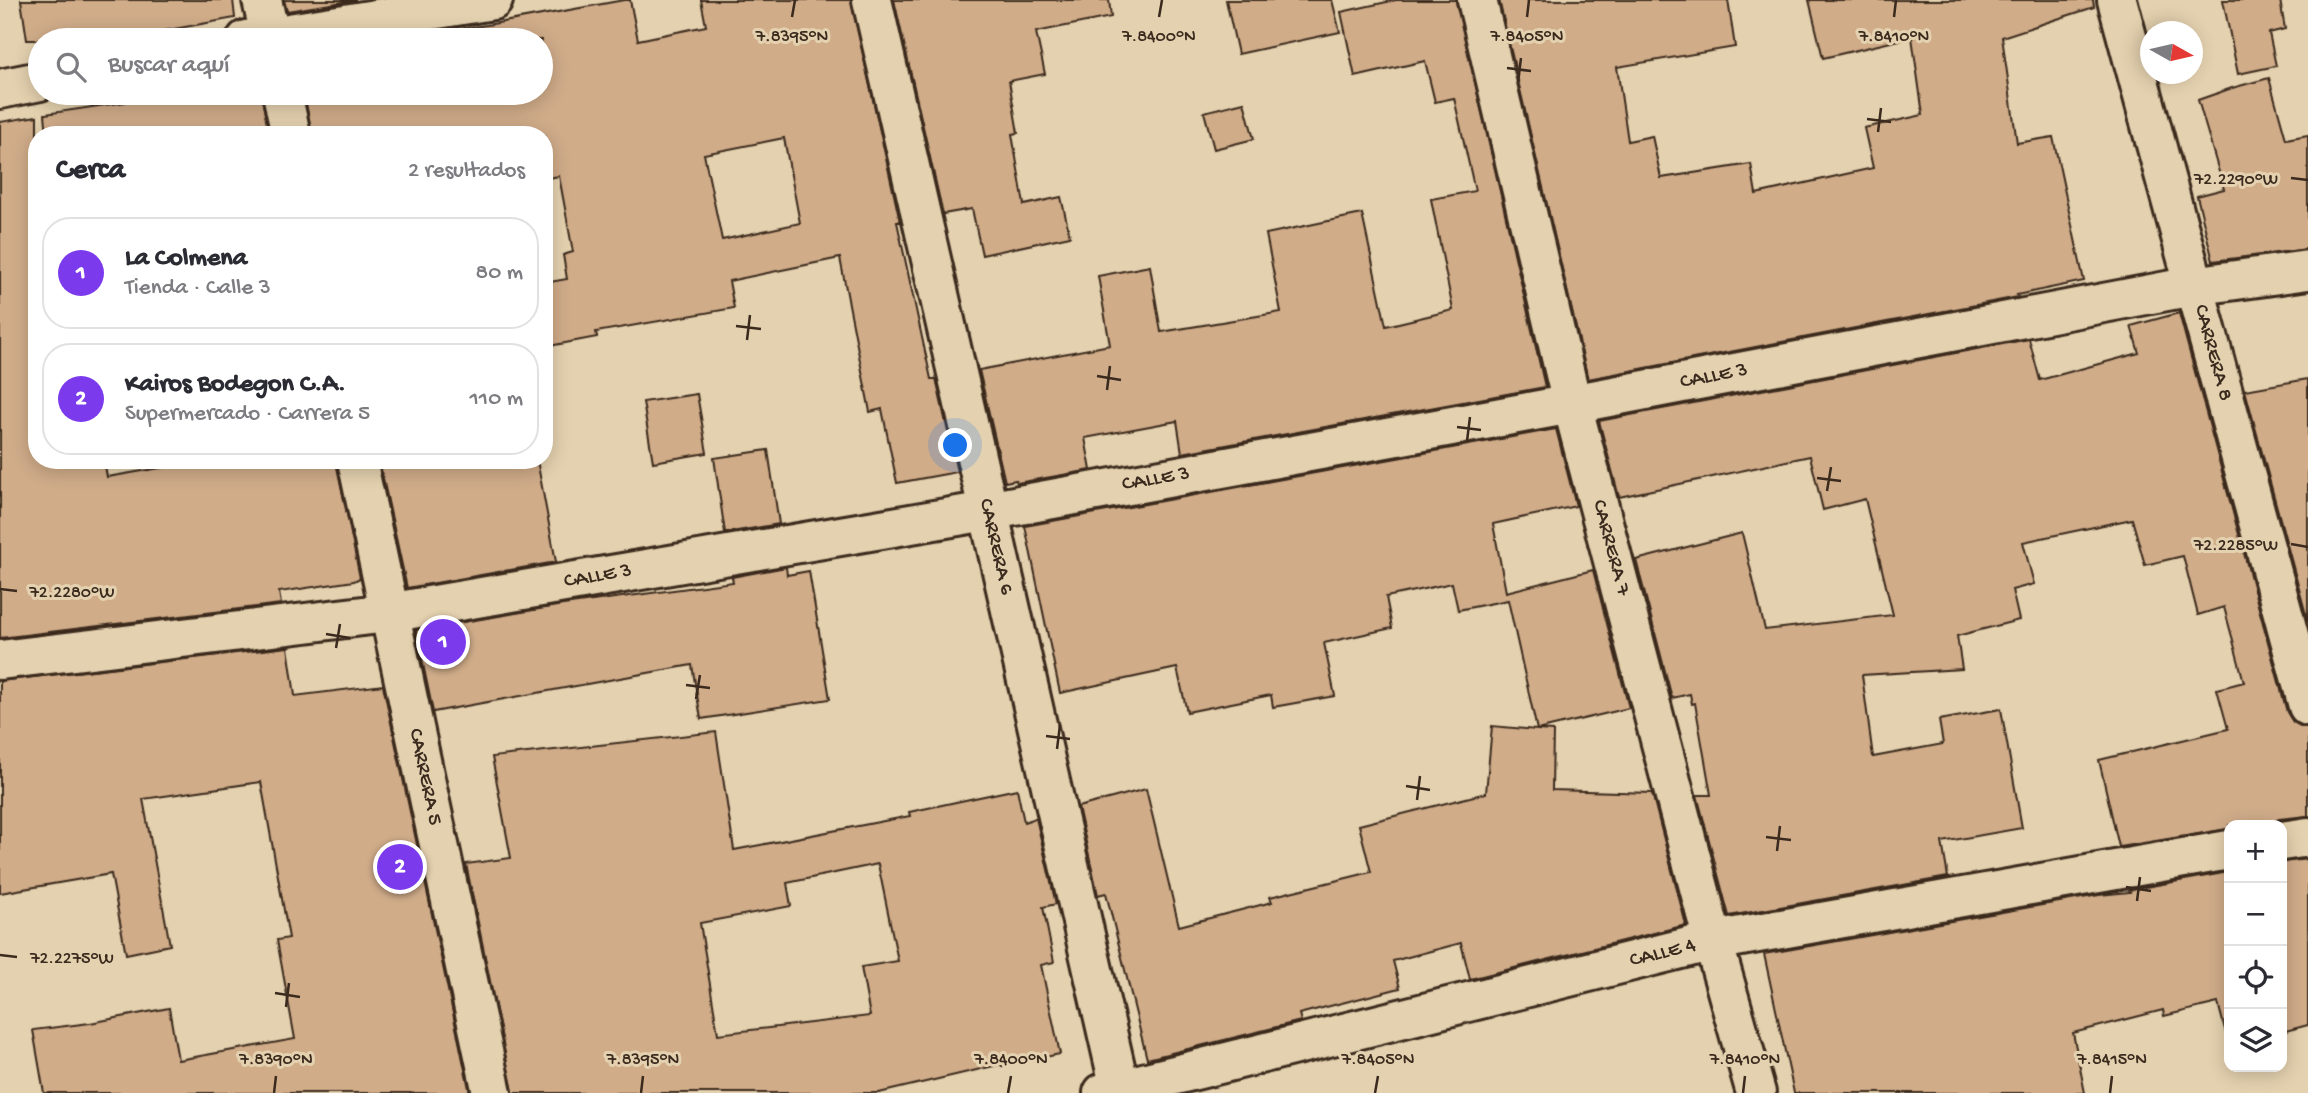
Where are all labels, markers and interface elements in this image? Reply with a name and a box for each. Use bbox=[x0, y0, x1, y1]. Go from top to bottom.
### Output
north arrow bbox=[2140, 21, 2203, 84]
text: 7.8395°N bbox=[755, 27, 828, 48]
text: 7.8400°N bbox=[1121, 27, 1196, 48]
text: 7.8405°N bbox=[1490, 27, 1563, 48]
text: 7.8410°N bbox=[1858, 27, 1929, 48]
search box bbox=[28, 28, 553, 105]
icon: search bbox=[52, 48, 90, 86]
text: Buscar aquí bbox=[108, 51, 230, 82]
text: Cerca bbox=[56, 154, 125, 189]
text: 2 resultados bbox=[408, 158, 525, 185]
text: 72.2290°W bbox=[2193, 170, 2278, 191]
text: La Colmena bbox=[125, 244, 247, 275]
text: 1 bbox=[76, 260, 86, 287]
text: 80 m bbox=[476, 260, 523, 287]
text: Tienda · Calle 3 bbox=[125, 275, 271, 302]
street label: CARRERA 8 bbox=[2187, 302, 2237, 404]
street label: CALLE 3 bbox=[1678, 358, 1750, 396]
text: Kairos Bodegon C.A. bbox=[125, 370, 346, 401]
text: 2 bbox=[75, 386, 87, 413]
text: 110 m bbox=[470, 386, 523, 413]
text: Supermercado · Carrera 5 bbox=[125, 401, 370, 428]
your location bbox=[938, 428, 972, 462]
street label: CALLE 3 bbox=[1120, 462, 1192, 498]
street label: CARRERA 6 bbox=[972, 497, 1018, 598]
street label: CARRERA 7 bbox=[1585, 497, 1635, 600]
text: 72.2285°W bbox=[2193, 536, 2278, 557]
street label: CALLE 3 bbox=[562, 559, 634, 595]
text: 72.2280°W bbox=[29, 583, 114, 604]
pin: 1 bbox=[420, 616, 466, 668]
street label: CARRERA 5 bbox=[402, 726, 446, 828]
map controls bbox=[2224, 820, 2287, 1072]
button: + bbox=[2224, 820, 2287, 883]
pin: 2 bbox=[377, 841, 423, 893]
button: − bbox=[2224, 883, 2287, 946]
street label: CALLE 4 bbox=[1627, 934, 1699, 974]
button: locate bbox=[2224, 946, 2287, 1009]
text: 72.2275°W bbox=[29, 949, 114, 970]
button: layers bbox=[2224, 1009, 2287, 1072]
text: 7.8390°N bbox=[238, 1050, 313, 1071]
text: 7.8395°N bbox=[606, 1050, 679, 1071]
text: 7.8400°N bbox=[973, 1050, 1048, 1071]
text: 7.8405°N bbox=[1341, 1050, 1414, 1071]
text: 7.8410°N bbox=[1709, 1050, 1780, 1071]
text: 7.8415°N bbox=[2076, 1050, 2147, 1071]

